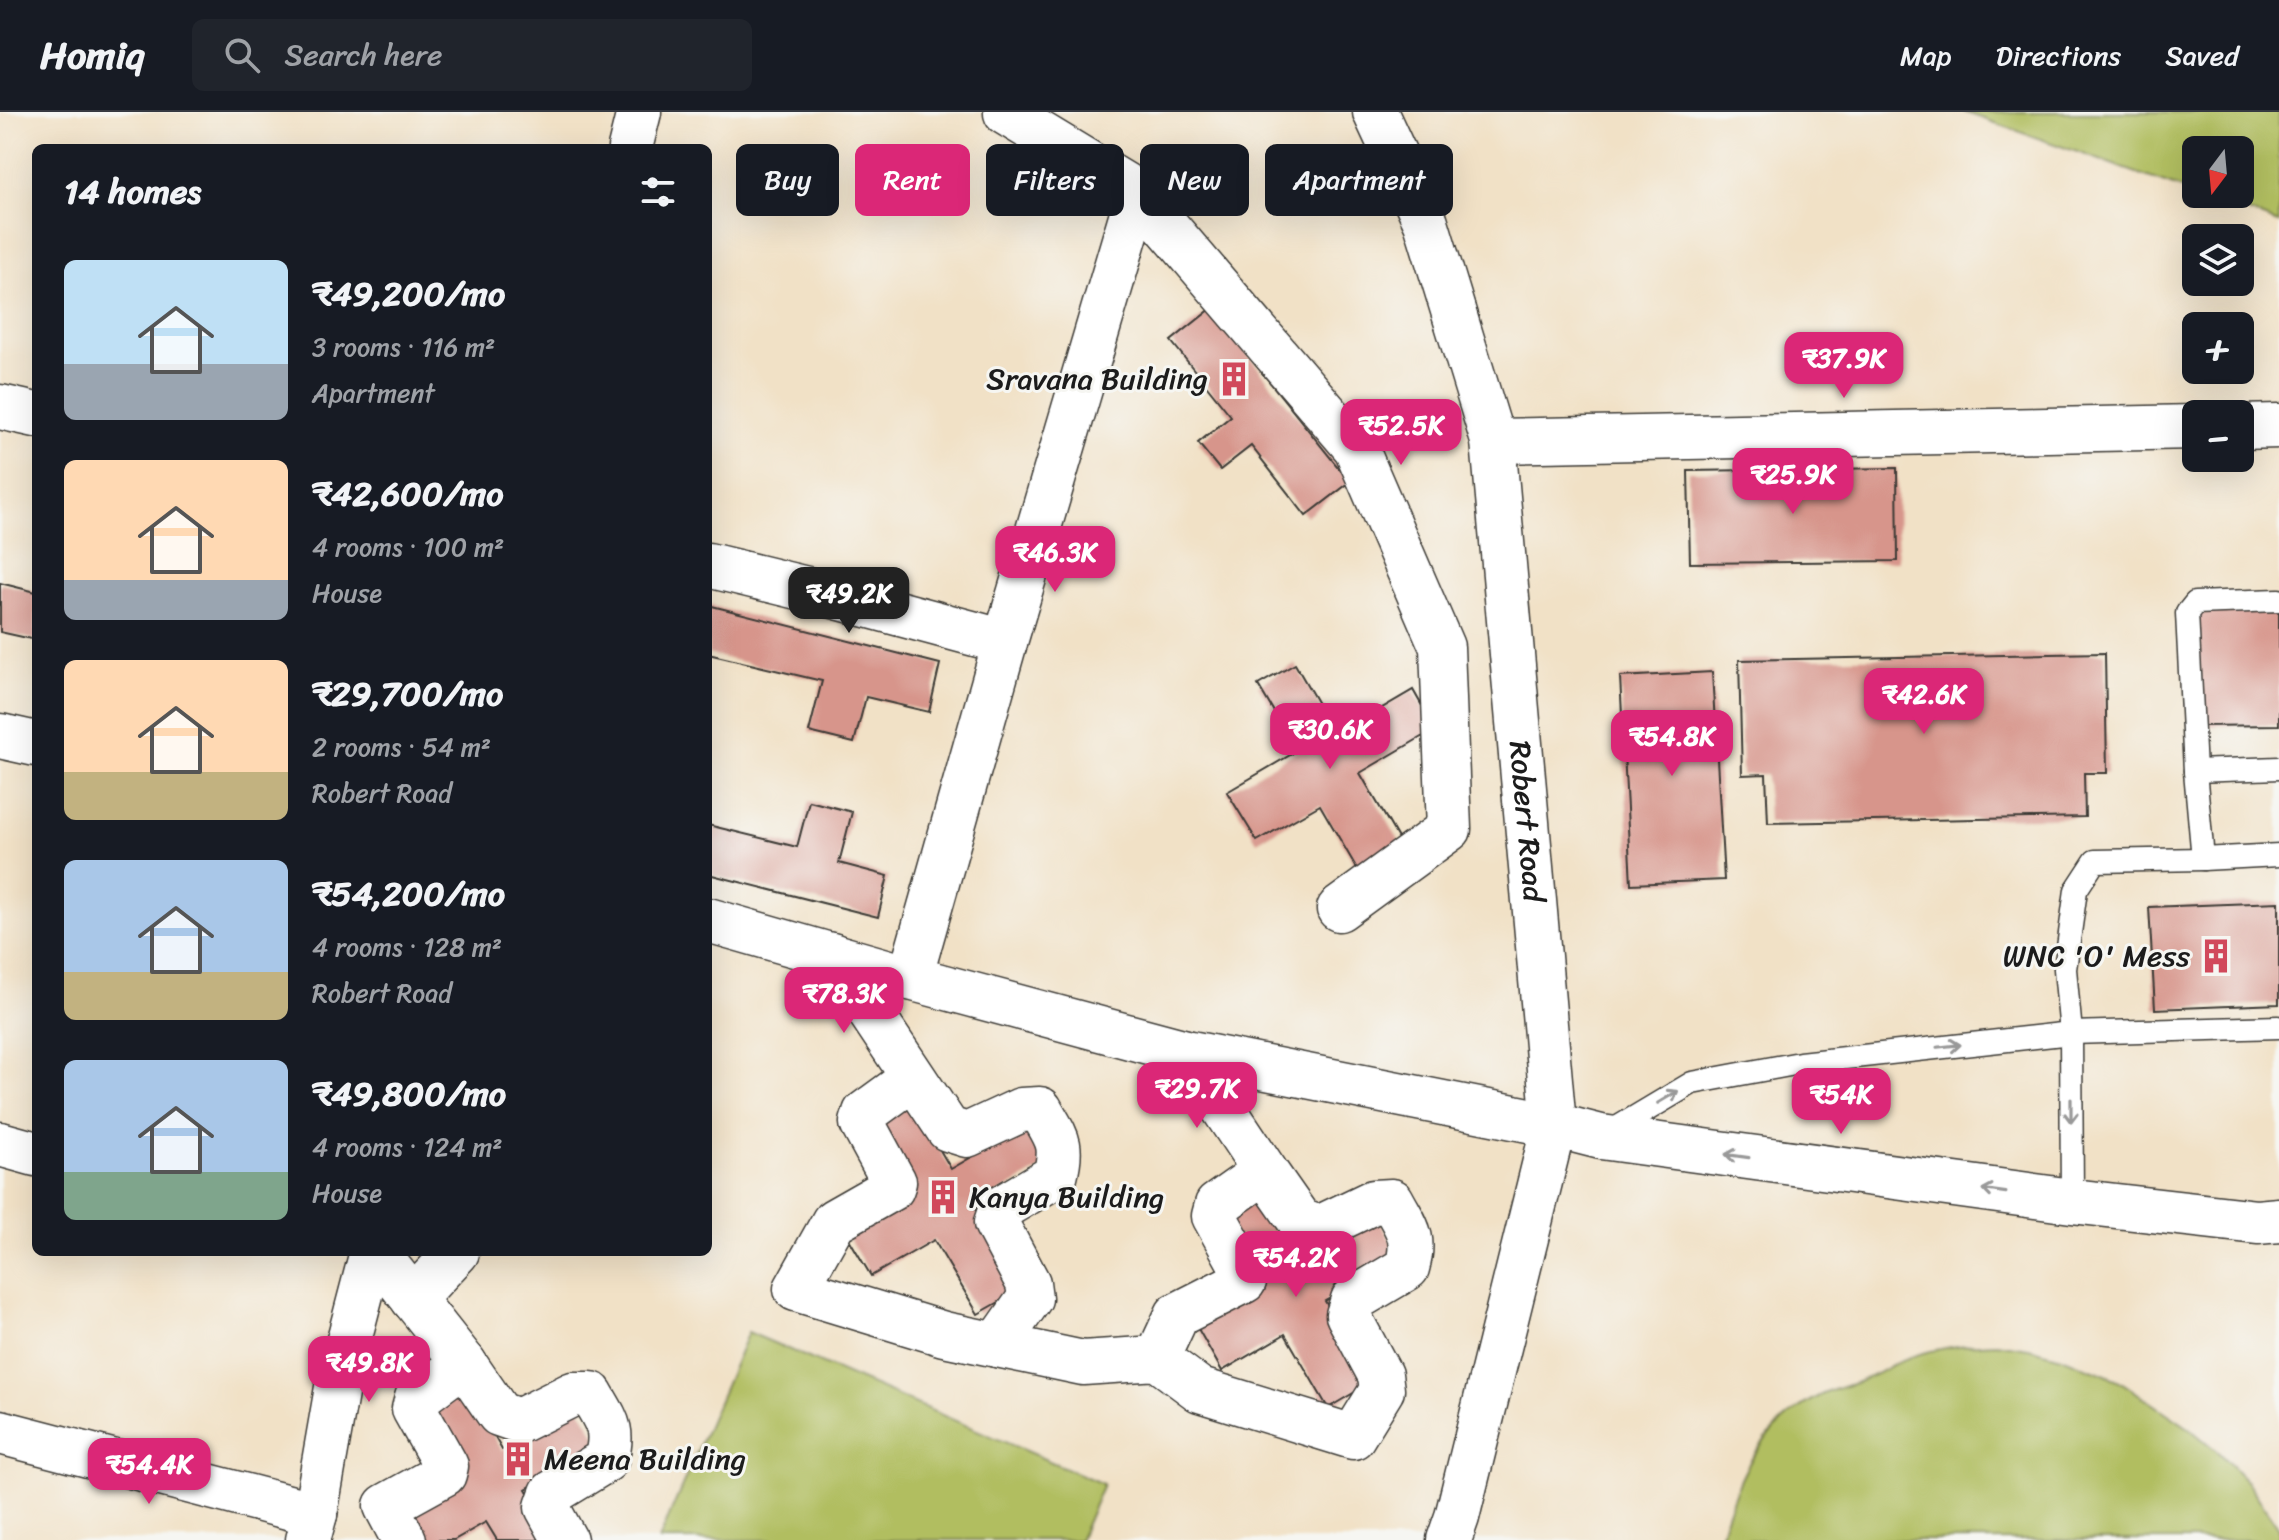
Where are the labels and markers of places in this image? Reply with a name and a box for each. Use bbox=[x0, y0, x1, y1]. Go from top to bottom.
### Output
pin: ₹37.9K bbox=[1779, 332, 1909, 400]
place label: Sravana Building bbox=[986, 352, 1208, 406]
building icon: Sravana Building bbox=[1215, 360, 1253, 398]
pin: ₹52.5K bbox=[1336, 399, 1466, 467]
pin: ₹25.9K bbox=[1728, 448, 1858, 516]
pin: ₹46.3K bbox=[990, 526, 1120, 594]
pin: ₹49.2K bbox=[784, 567, 914, 635]
pin: ₹42.6K bbox=[1859, 668, 1989, 736]
pin: ₹30.6K bbox=[1265, 703, 1395, 771]
pin: ₹54.8K bbox=[1607, 710, 1737, 778]
place label: WNC 'O' Mess bbox=[2003, 929, 2190, 983]
building icon: WNC 'O' Mess bbox=[2197, 937, 2235, 975]
pin: ₹78.3K bbox=[779, 967, 909, 1035]
pin: ₹29.7K bbox=[1132, 1062, 1262, 1130]
pin: ₹54K bbox=[1794, 1068, 1888, 1136]
place label: Kanya Building bbox=[969, 1170, 1164, 1224]
building icon: Kanya Building bbox=[924, 1178, 962, 1216]
pin: ₹54.2K bbox=[1231, 1231, 1361, 1299]
pin: ₹49.8K bbox=[304, 1336, 434, 1404]
place label: Meena Building bbox=[544, 1432, 746, 1486]
pin: ₹54.4K bbox=[84, 1438, 214, 1506]
building icon: Meena Building bbox=[499, 1440, 537, 1478]

